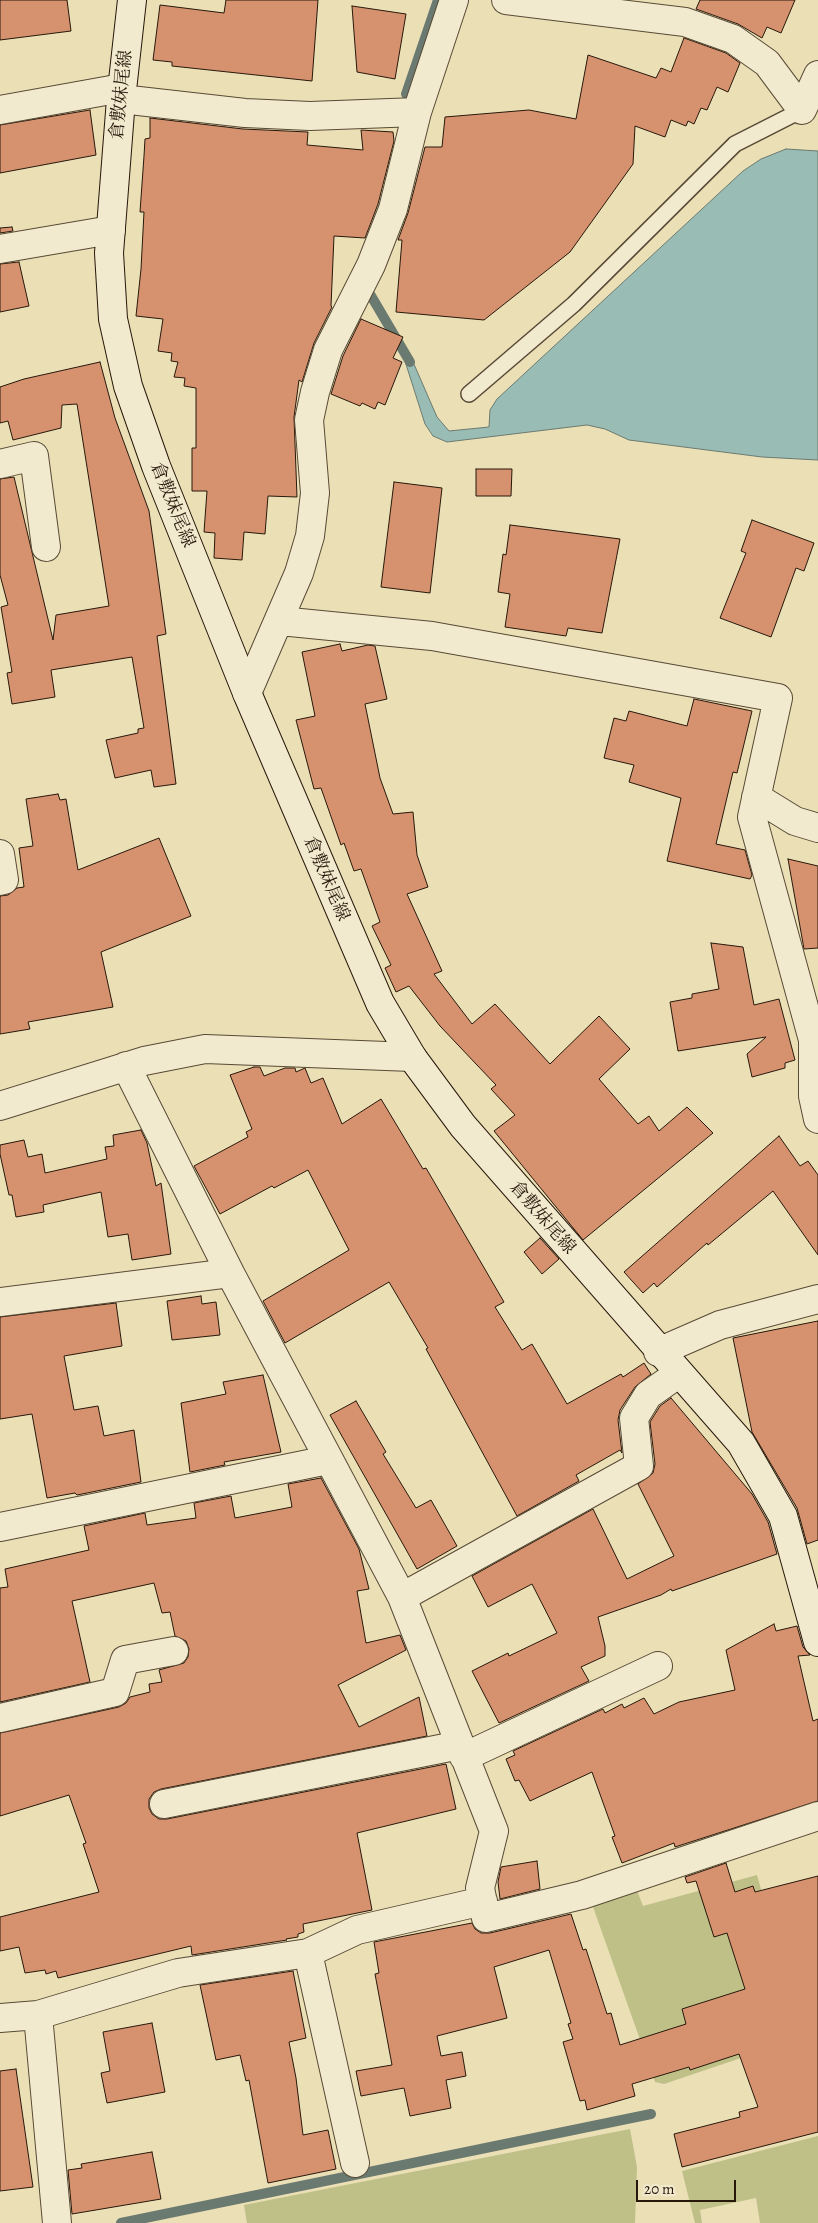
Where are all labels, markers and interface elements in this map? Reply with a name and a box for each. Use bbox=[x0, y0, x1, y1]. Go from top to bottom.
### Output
street label: 倉敷妹尾線 bbox=[107, 49, 137, 141]
street label: 倉敷妹尾線 bbox=[145, 459, 199, 551]
street label: 倉敷妹尾線 bbox=[298, 833, 354, 925]
street label: 倉敷妹尾線 bbox=[504, 1177, 580, 1259]
scale bar bbox=[638, 2170, 738, 2202]
text: 20 m bbox=[644, 2179, 675, 2199]

